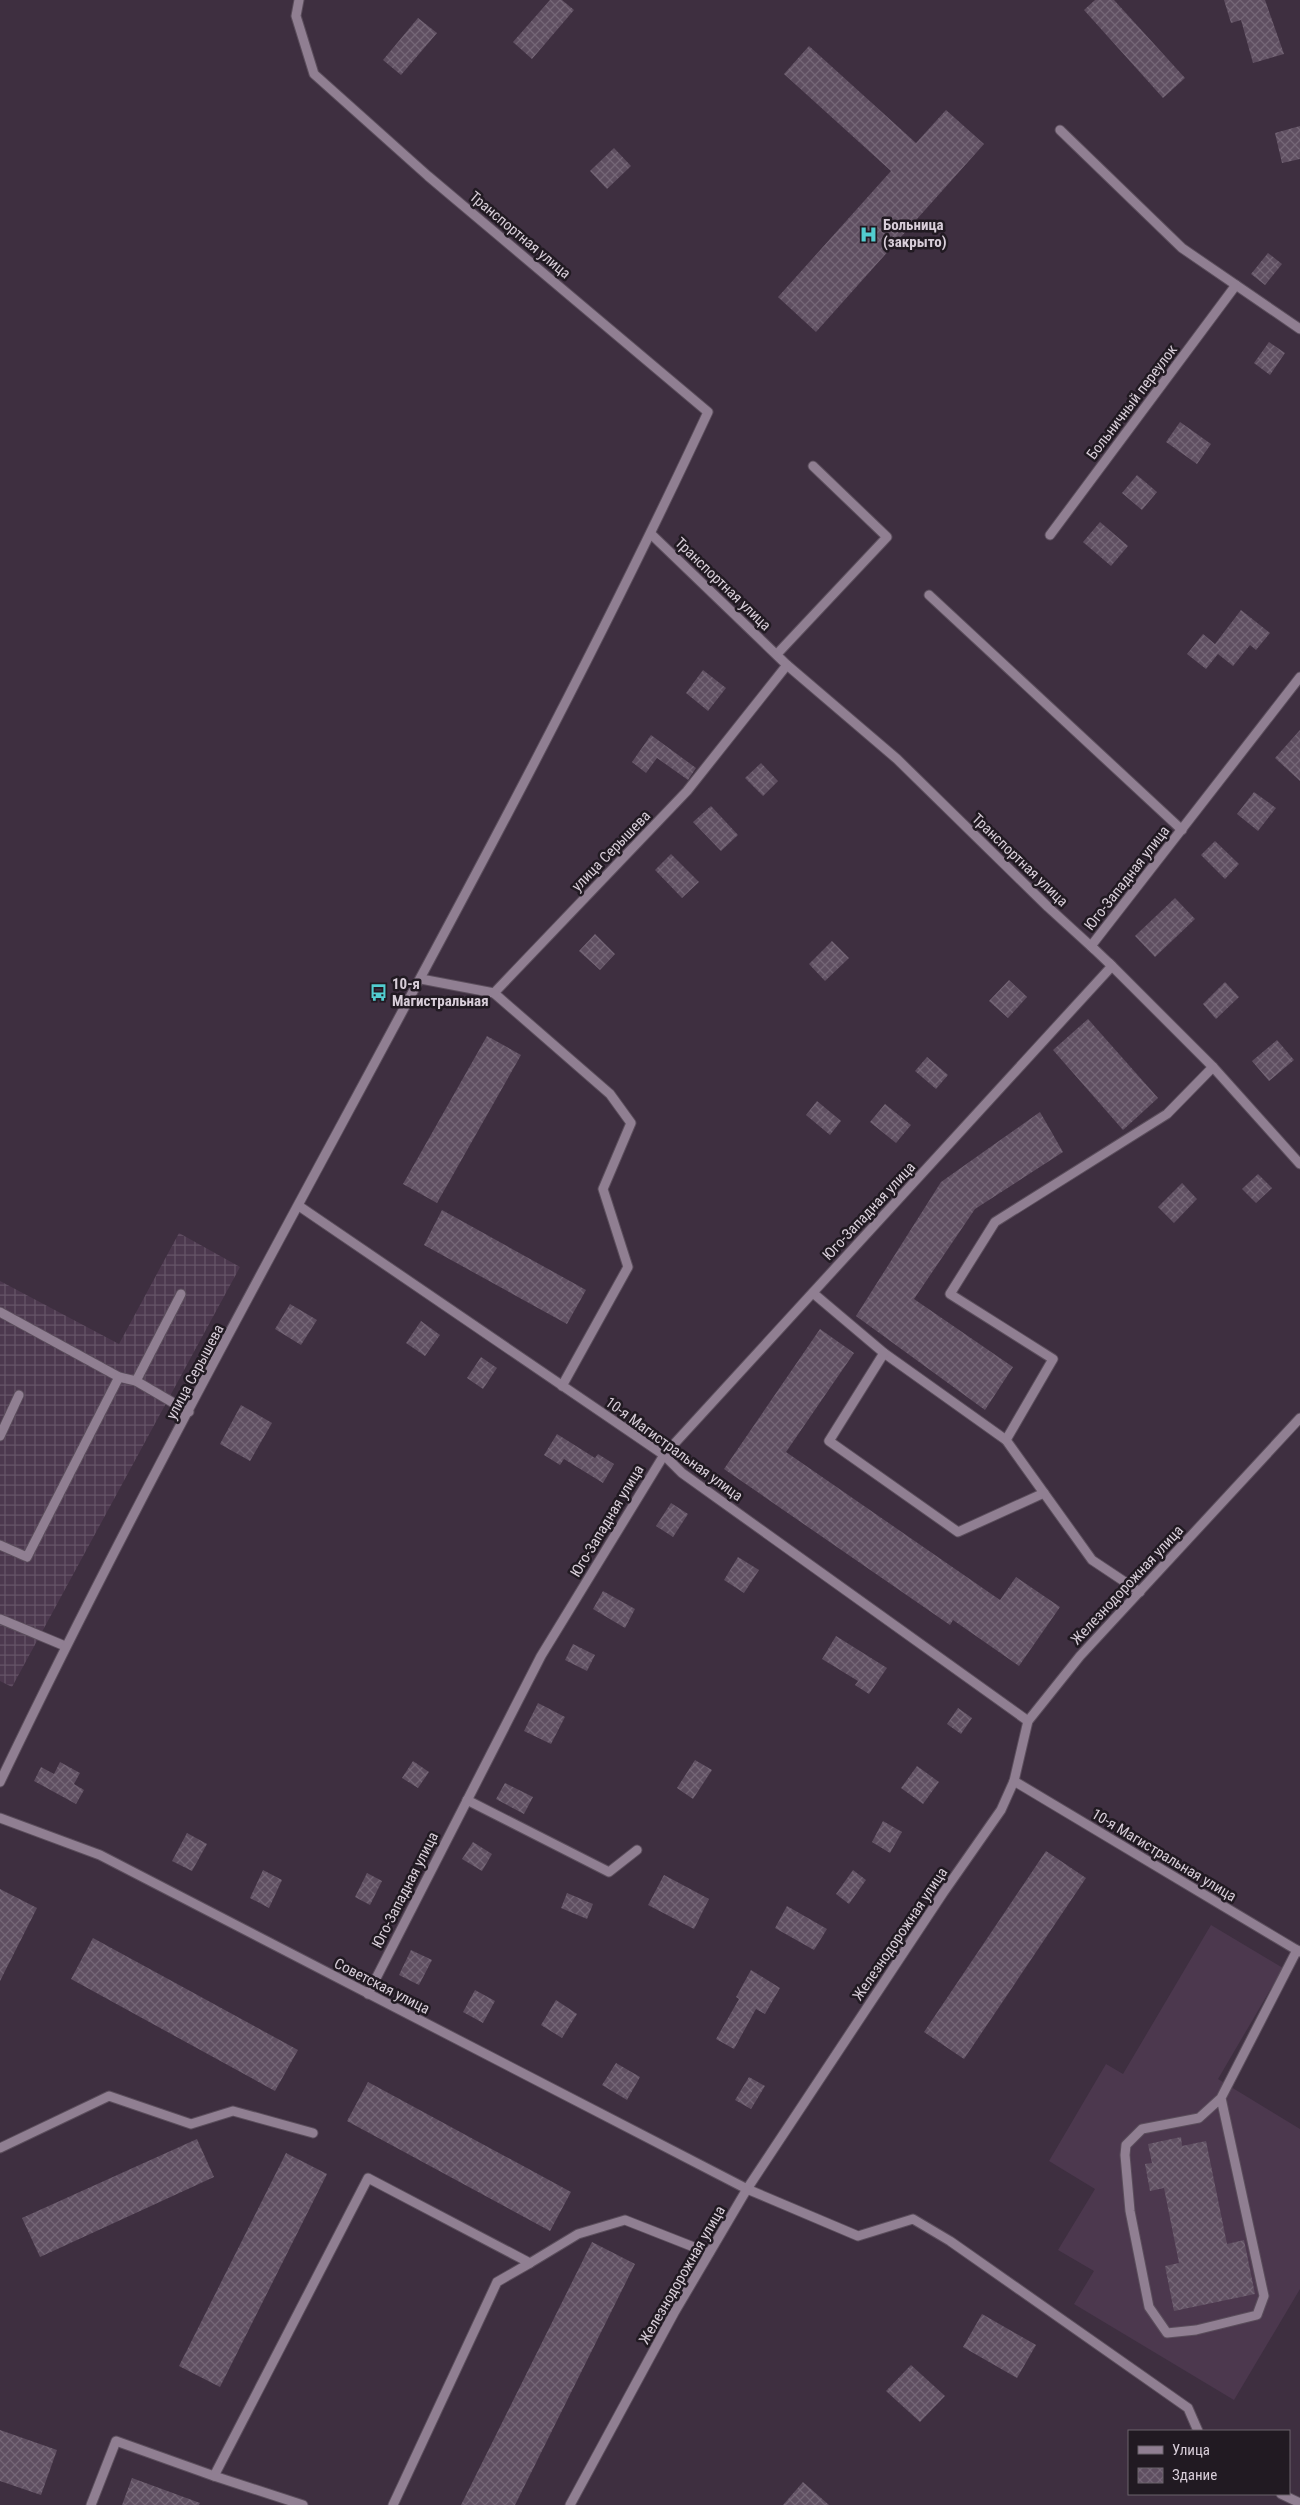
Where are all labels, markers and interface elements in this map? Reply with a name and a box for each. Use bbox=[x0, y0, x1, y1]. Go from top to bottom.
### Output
street label: Транспортная улица bbox=[466, 188, 574, 282]
place label: Больница (закрыто) bbox=[883, 216, 947, 251]
hospital icon: Больница (закрыто) bbox=[859, 224, 879, 244]
street label: Больничный переулок bbox=[1083, 341, 1181, 463]
street label: Транспортная улица bbox=[671, 534, 775, 634]
street label: улица Серышева bbox=[568, 807, 654, 895]
street label: Транспортная улица bbox=[968, 810, 1072, 910]
street label: Юго-Западная улица bbox=[1081, 822, 1173, 934]
place label: 10-я Магистральная bbox=[392, 975, 489, 1010]
bus stop icon: 10-я Магистральная bbox=[368, 983, 388, 1003]
street label: Юго-Западная улица bbox=[819, 1158, 919, 1264]
street label: улица Серышева bbox=[162, 1321, 228, 1423]
street label: 10-я Магистральная улица bbox=[602, 1393, 746, 1505]
street label: Юго-Западная улица bbox=[566, 1462, 648, 1580]
street label: Железнодорожная улица bbox=[1067, 1522, 1187, 1648]
street label: 10-я Магистральная улица bbox=[1088, 1805, 1240, 1905]
street label: Юго-Западная улица bbox=[368, 1829, 442, 1951]
street label: Железнодорожная улица bbox=[849, 1864, 951, 2004]
street label: Советская улица bbox=[331, 1954, 433, 2018]
street label: Железнодорожная улица bbox=[635, 2203, 729, 2347]
legend bbox=[1128, 2430, 1290, 2495]
text: Улица bbox=[1172, 2441, 1210, 2459]
text: Здание bbox=[1172, 2466, 1217, 2484]

